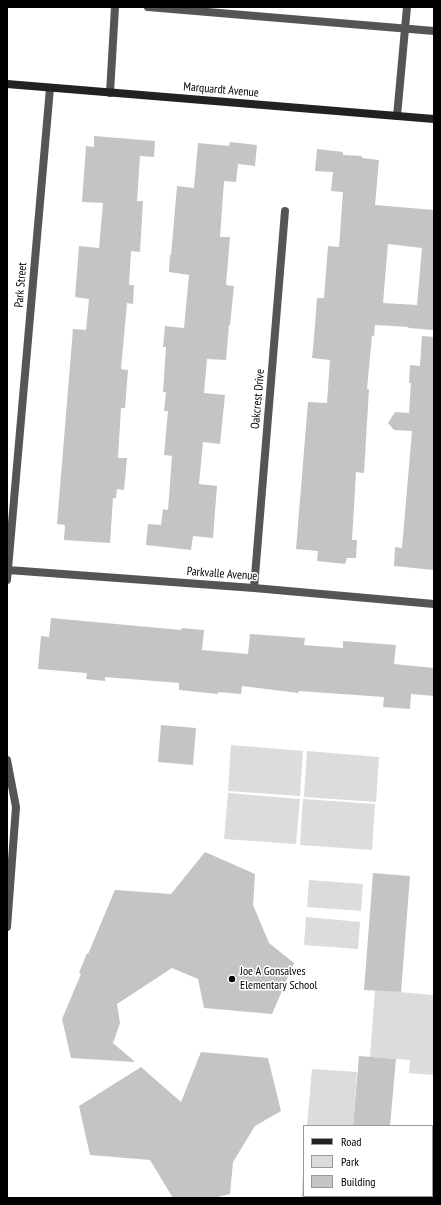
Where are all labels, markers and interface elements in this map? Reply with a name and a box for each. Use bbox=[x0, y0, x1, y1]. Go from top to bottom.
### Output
street label: Marquardt Avenue bbox=[183, 80, 259, 100]
street label: Park Street bbox=[12, 262, 30, 308]
street label: Oakcrest Drive bbox=[248, 368, 268, 430]
street label: Parkvalle Avenue bbox=[186, 564, 258, 584]
place label: Joe A Gonsalves Elementary School bbox=[240, 965, 317, 993]
marker: Joe A Gonsalves Elementary School bbox=[227, 974, 237, 984]
legend bbox=[303, 1125, 433, 1197]
text: Road bbox=[341, 1134, 361, 1149]
text: Park bbox=[341, 1154, 359, 1169]
text: Building bbox=[341, 1174, 376, 1189]

